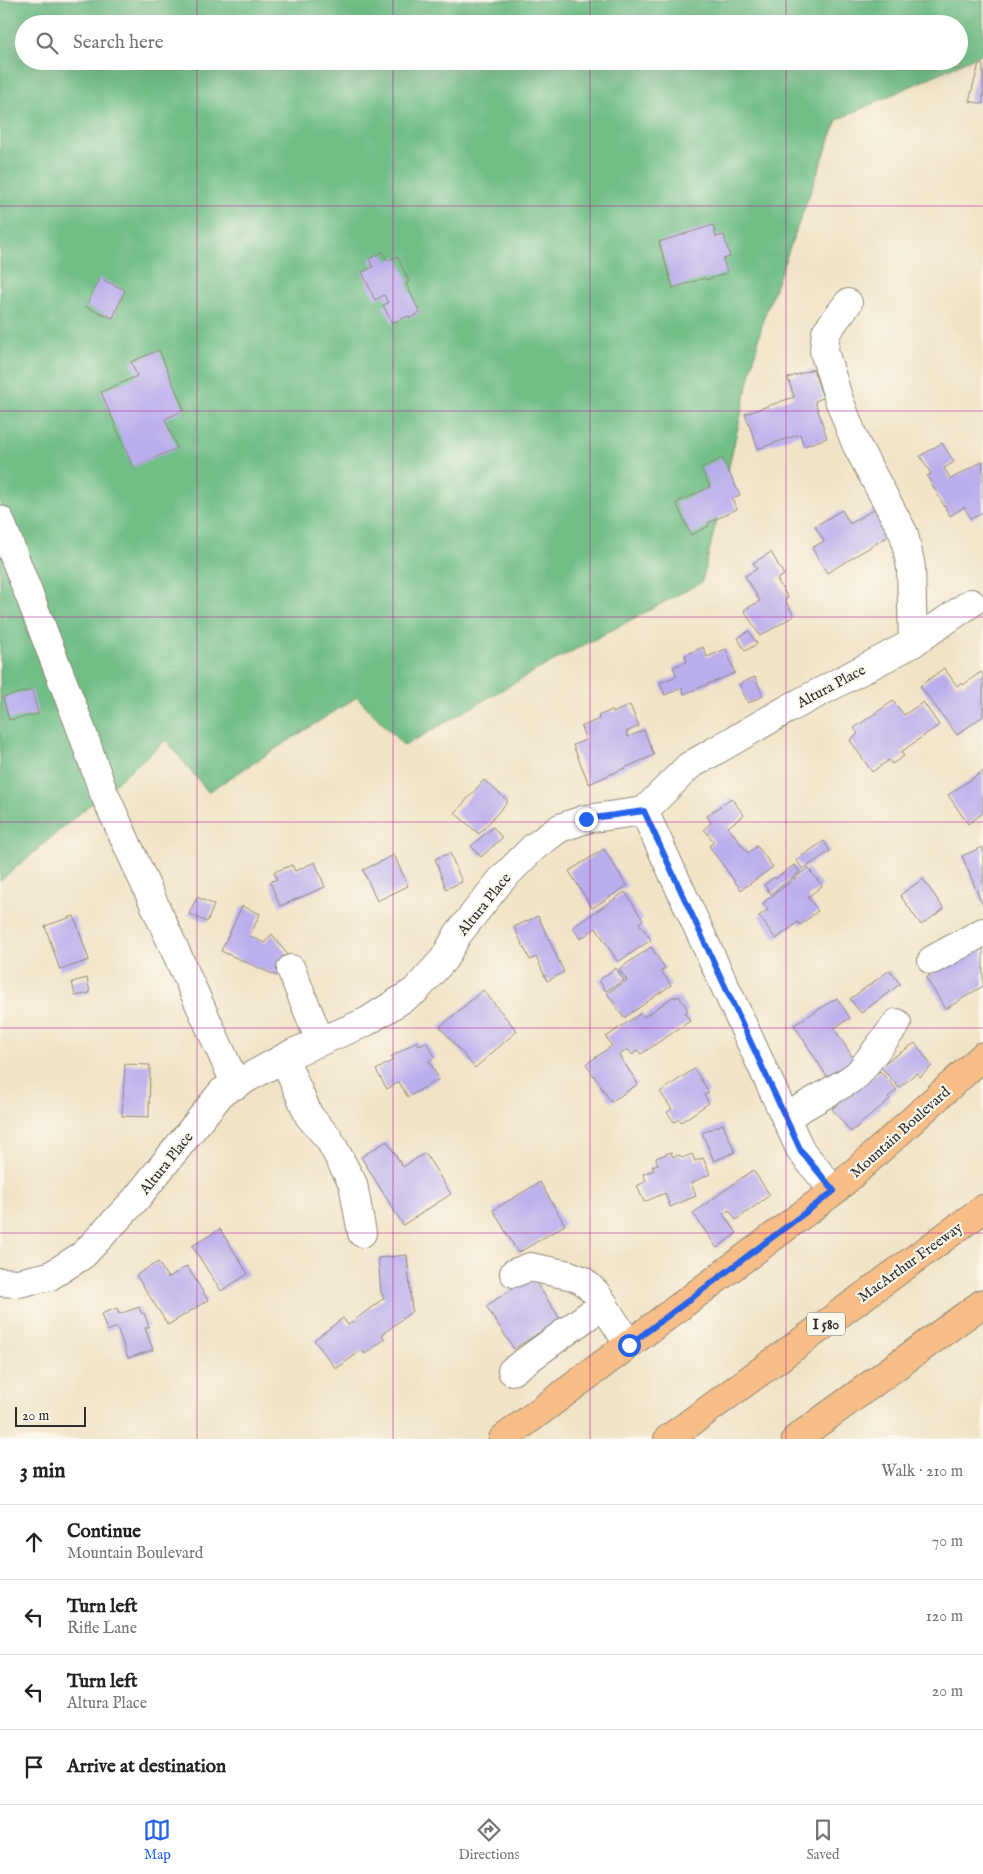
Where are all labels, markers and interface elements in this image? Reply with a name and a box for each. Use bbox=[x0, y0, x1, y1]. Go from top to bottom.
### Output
search box bbox=[15, 15, 968, 70]
icon: search bbox=[33, 29, 61, 57]
text: Search here bbox=[73, 31, 164, 55]
street label: Altura Place bbox=[793, 660, 869, 713]
route end bbox=[575, 808, 598, 831]
street label: Altura Place bbox=[453, 869, 515, 940]
street label: Mountain Boulevard bbox=[846, 1082, 955, 1182]
street label: Altura Place bbox=[135, 1128, 197, 1199]
street label: MacArthur Freeway bbox=[854, 1218, 967, 1307]
road number: I 580 bbox=[807, 1312, 845, 1336]
route start bbox=[618, 1334, 641, 1357]
scale bar bbox=[15, 1404, 86, 1427]
text: 20 m bbox=[22, 1407, 49, 1425]
text: 3 min bbox=[20, 1458, 65, 1485]
text: Walk · 210 m bbox=[881, 1462, 963, 1482]
text: Continue bbox=[67, 1520, 141, 1544]
icon: ahead bbox=[20, 1528, 48, 1556]
text: 70 m bbox=[932, 1532, 963, 1552]
text: Mountain Boulevard bbox=[67, 1544, 203, 1564]
text: Turn left bbox=[67, 1595, 138, 1619]
icon: left bbox=[20, 1603, 48, 1631]
text: 120 m bbox=[926, 1607, 963, 1627]
text: Rifle Lane bbox=[67, 1619, 137, 1639]
text: Turn left bbox=[67, 1670, 138, 1694]
icon: left bbox=[20, 1678, 48, 1706]
text: 20 m bbox=[932, 1682, 963, 1702]
text: Altura Place bbox=[67, 1694, 147, 1714]
icon: arrive bbox=[20, 1753, 48, 1781]
text: Arrive at destination bbox=[67, 1755, 226, 1779]
tab: Map bbox=[143, 1816, 171, 1864]
tab: Directions bbox=[458, 1816, 519, 1864]
tab: Saved bbox=[806, 1816, 839, 1864]

